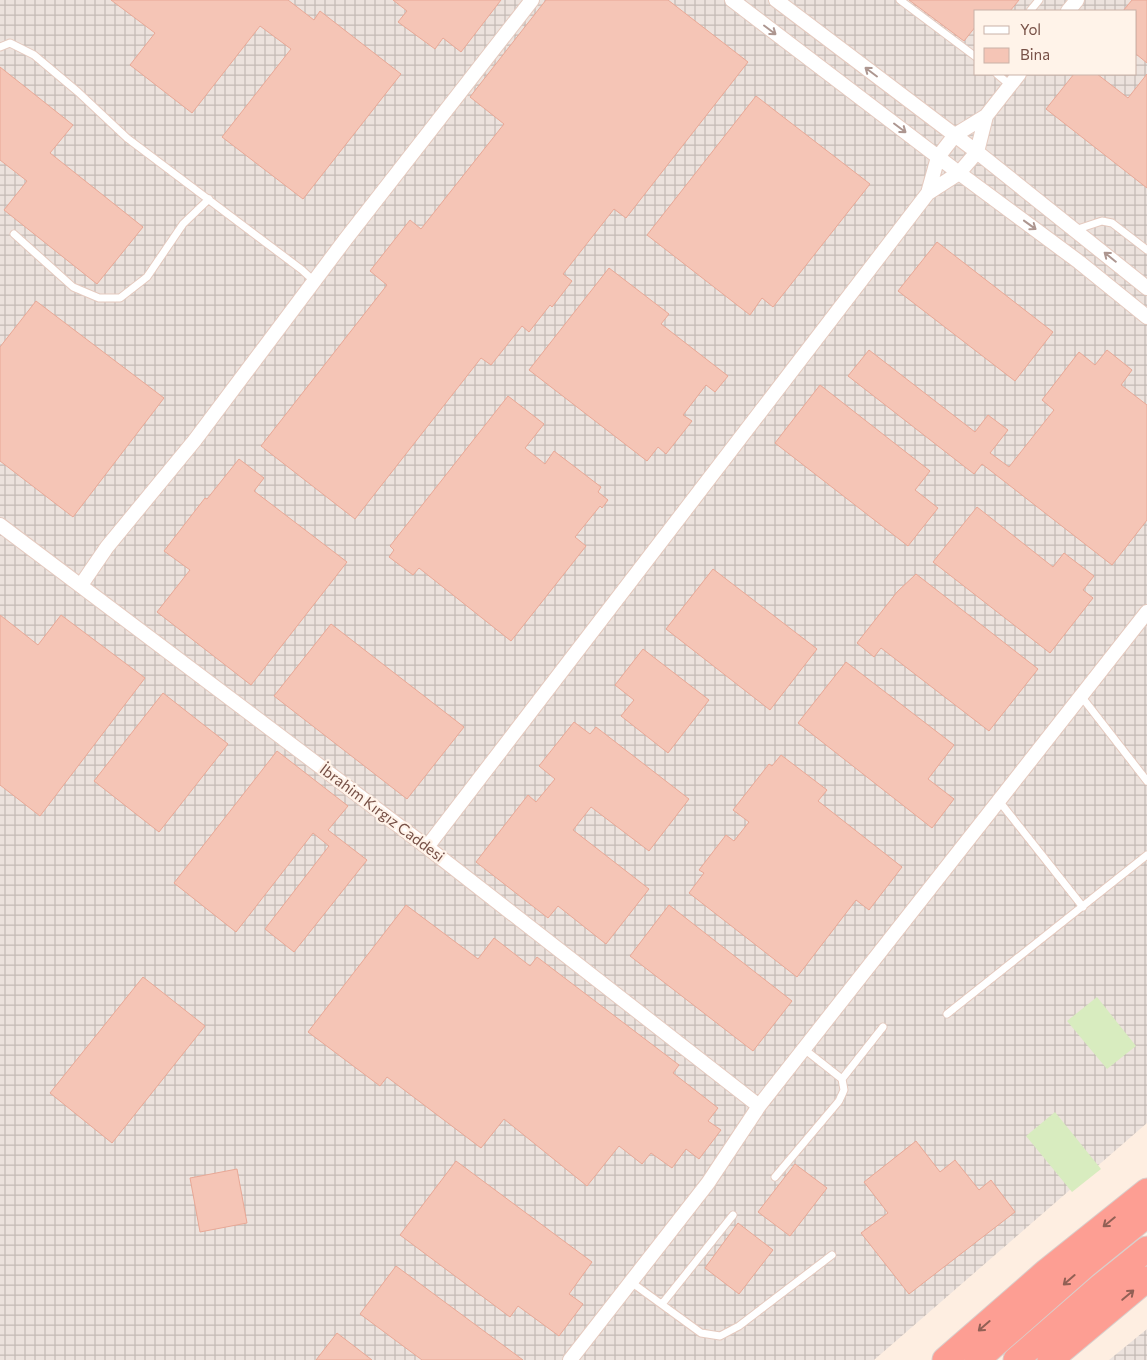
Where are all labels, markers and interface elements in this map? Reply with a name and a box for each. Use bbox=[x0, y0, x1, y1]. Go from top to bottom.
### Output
legend bbox=[974, 10, 1137, 75]
text: Yol bbox=[1020, 20, 1041, 38]
one-way arrow bbox=[763, 24, 776, 35]
text: Bina bbox=[1020, 45, 1050, 63]
one-way arrow bbox=[865, 66, 878, 77]
one-way arrow bbox=[893, 123, 907, 133]
one-way arrow bbox=[1023, 220, 1037, 230]
one-way arrow bbox=[1103, 252, 1116, 263]
street label: İbrahim Kırgız Caddesi bbox=[317, 759, 448, 865]
one-way arrow bbox=[1103, 1216, 1116, 1227]
one-way arrow bbox=[1063, 1274, 1076, 1285]
one-way arrow bbox=[1121, 1289, 1134, 1301]
one-way arrow bbox=[978, 1320, 991, 1331]

